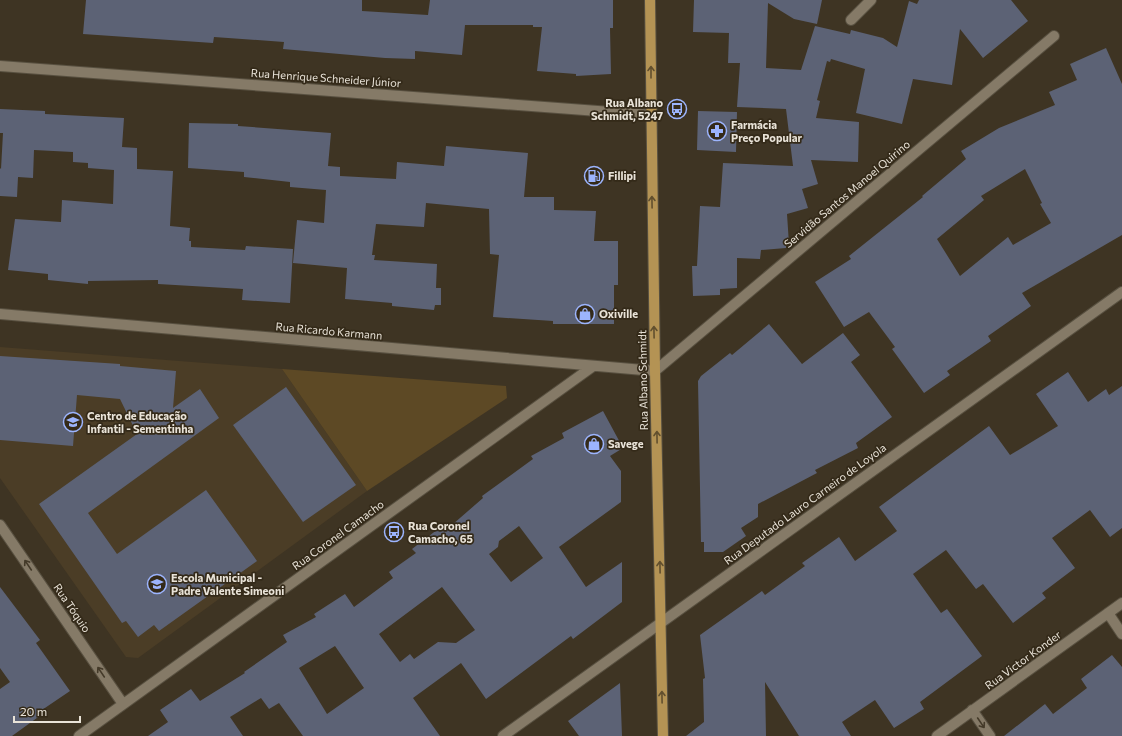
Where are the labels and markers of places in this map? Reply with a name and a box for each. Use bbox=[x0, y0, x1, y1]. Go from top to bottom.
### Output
place label: Rua Albano Schmidt, 5247 bbox=[591, 96, 663, 122]
bus stop icon: Rua Albano Schmidt, 5247 bbox=[666, 98, 688, 120]
place label: Farmácia Preço Popular bbox=[731, 118, 802, 144]
pharmacy icon: Farmácia Preço Popular bbox=[706, 120, 728, 142]
fuel station icon: Fillipi bbox=[583, 165, 605, 187]
place label: Fillipi bbox=[608, 169, 636, 182]
shop icon: Oxiville bbox=[574, 303, 596, 325]
place label: Oxiville bbox=[599, 307, 638, 320]
place label: Centro de Educação Infantil - Sementinha bbox=[87, 409, 194, 435]
school or university icon: Centro de Educação Infantil - Sementinha bbox=[62, 411, 84, 433]
shop icon: Savege bbox=[583, 433, 605, 455]
place label: Savege bbox=[608, 437, 644, 450]
place label: Rua Coronel Camacho, 65 bbox=[408, 519, 473, 545]
bus stop icon: Rua Coronel Camacho, 65 bbox=[383, 521, 405, 543]
place label: Escola Municipal - Padre Valente Simeoni bbox=[171, 571, 284, 597]
school or university icon: Escola Municipal - Padre Valente Simeoni bbox=[146, 573, 168, 595]

